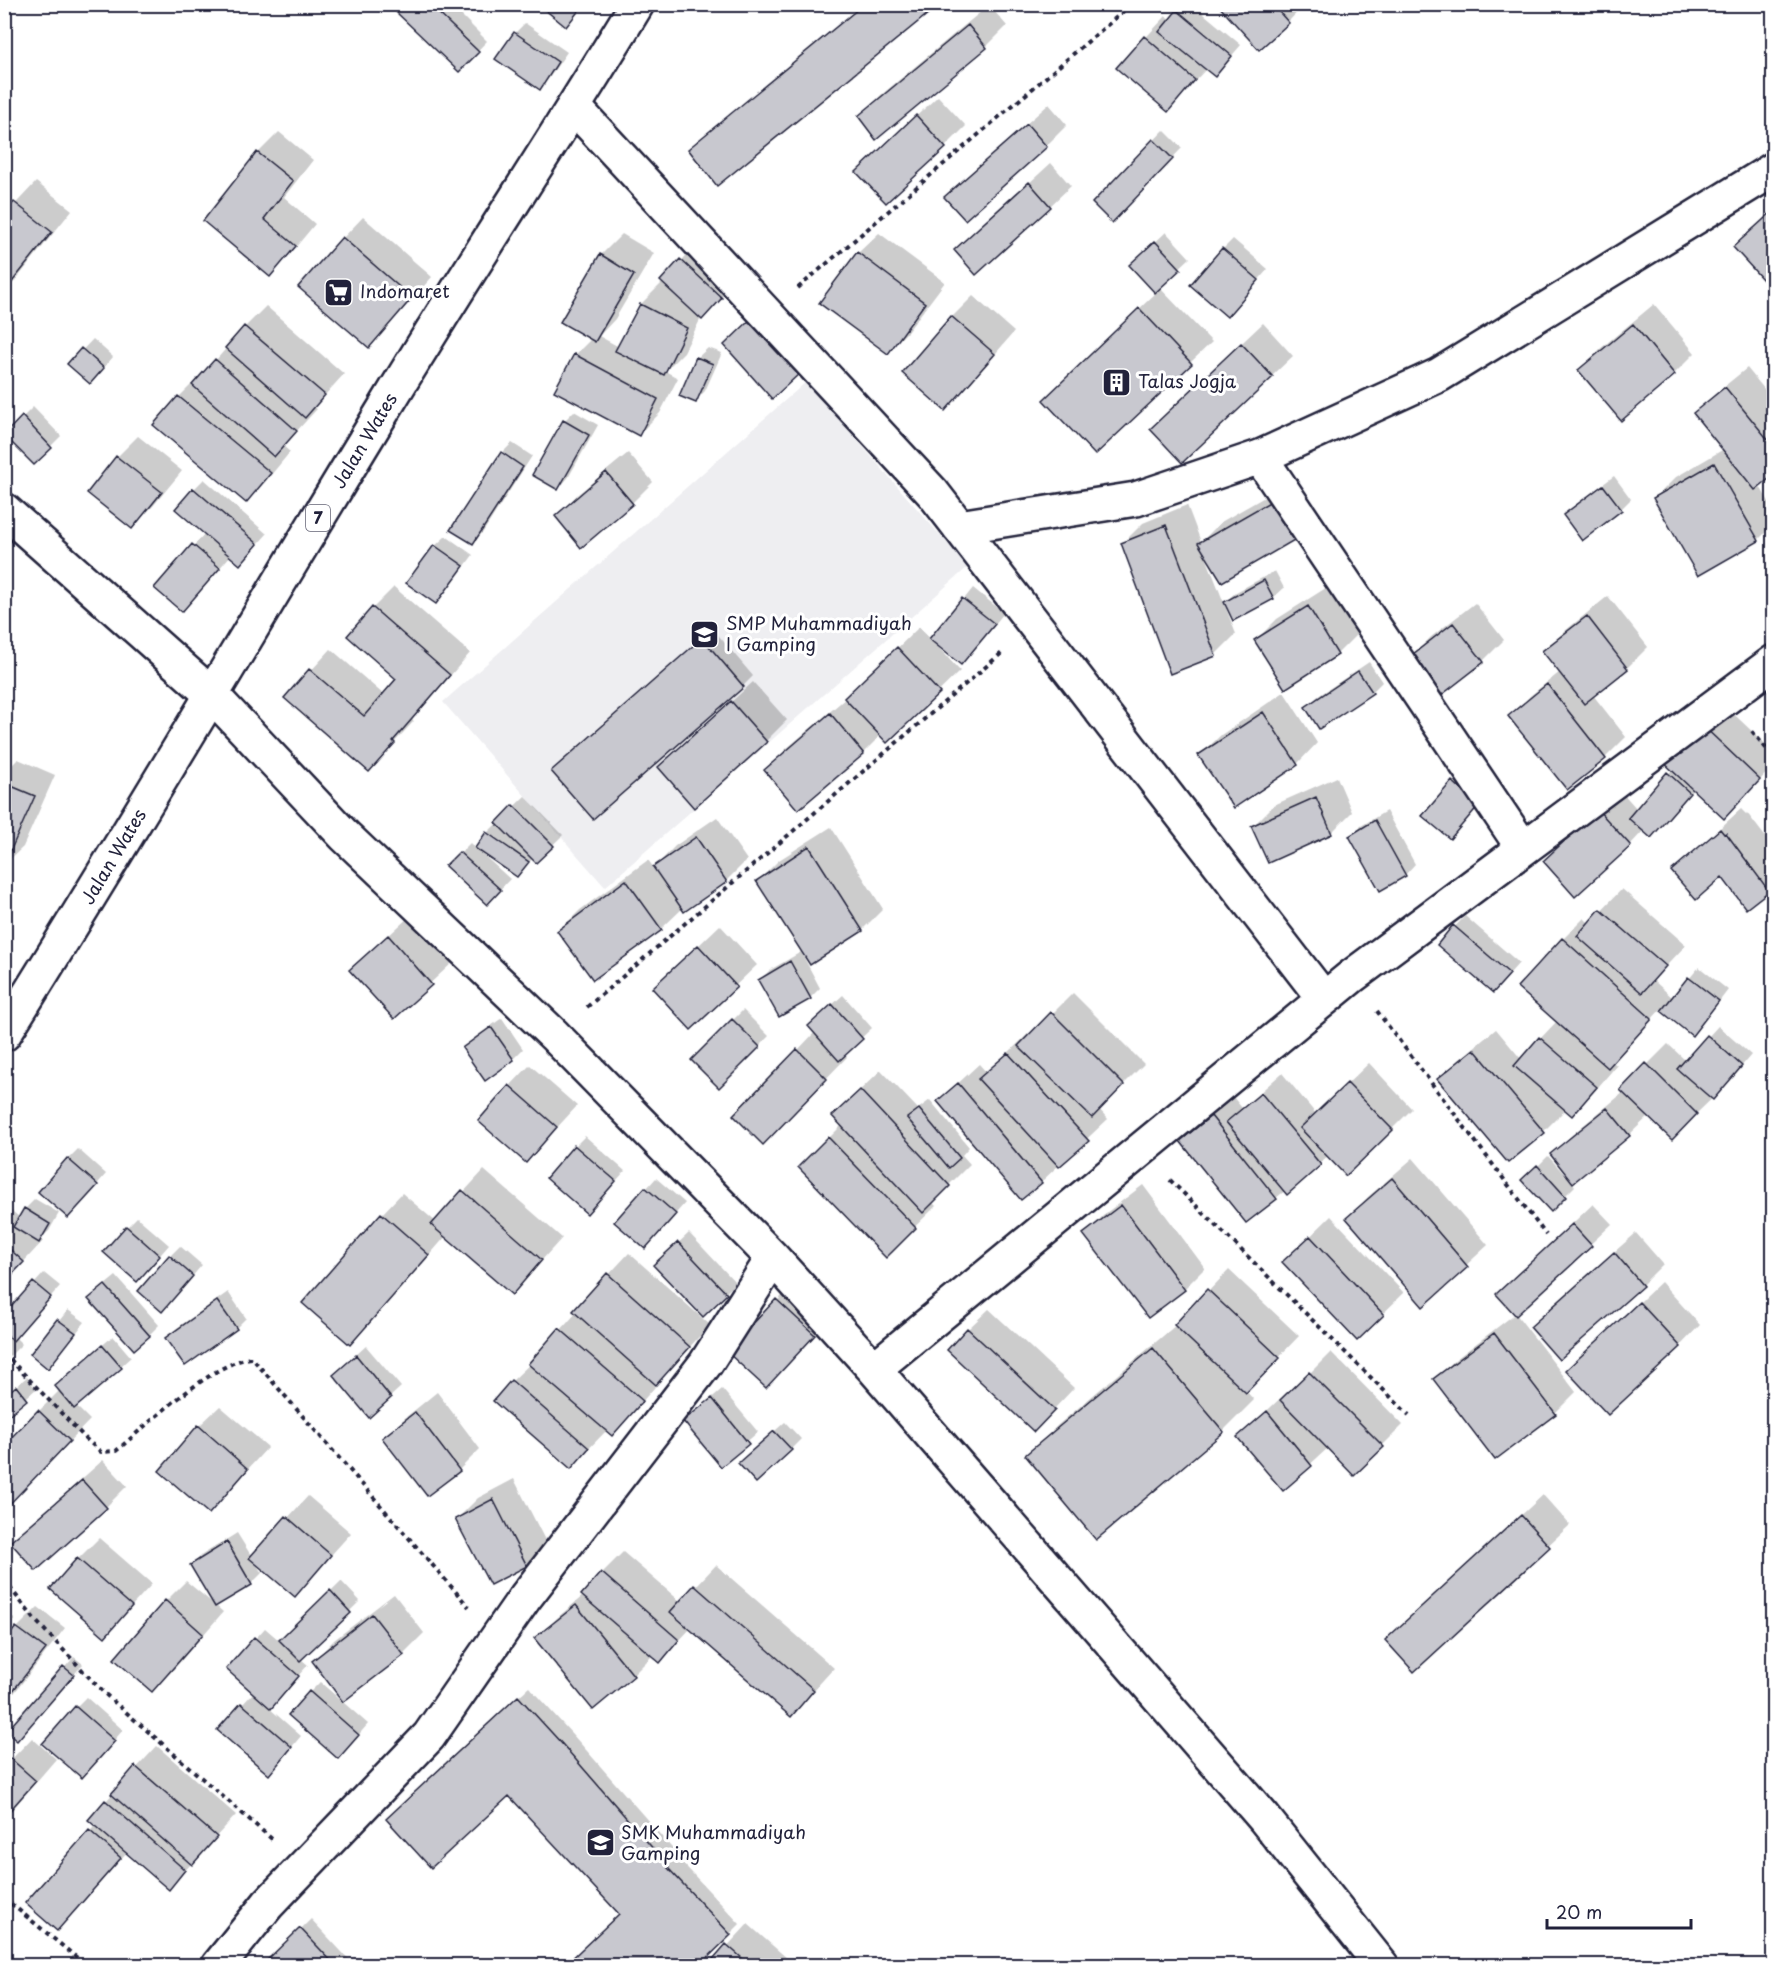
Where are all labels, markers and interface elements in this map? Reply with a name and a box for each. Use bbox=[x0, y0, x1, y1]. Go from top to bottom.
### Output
supermarket icon: Indomaret bbox=[323, 276, 355, 308]
place label: Indomaret bbox=[360, 277, 450, 304]
building icon: Talas Jogja bbox=[1101, 366, 1133, 398]
place label: Talas Jogja bbox=[1138, 367, 1237, 394]
street label: Jalan Wates bbox=[325, 387, 403, 493]
road number: 7 bbox=[306, 505, 330, 531]
place label: SMP Muhammadiyah I Gamping bbox=[726, 609, 912, 657]
school or university icon: SMP Muhammadiyah I Gamping bbox=[689, 618, 721, 650]
street label: Jalan Wates bbox=[74, 803, 152, 909]
place label: SMK Muhammadiyah Gamping bbox=[621, 1818, 806, 1866]
school or university icon: SMK Muhammadiyah Gamping bbox=[584, 1827, 616, 1859]
scale bar bbox=[1547, 1892, 1691, 1930]
text: 20 m bbox=[1556, 1898, 1602, 1925]

